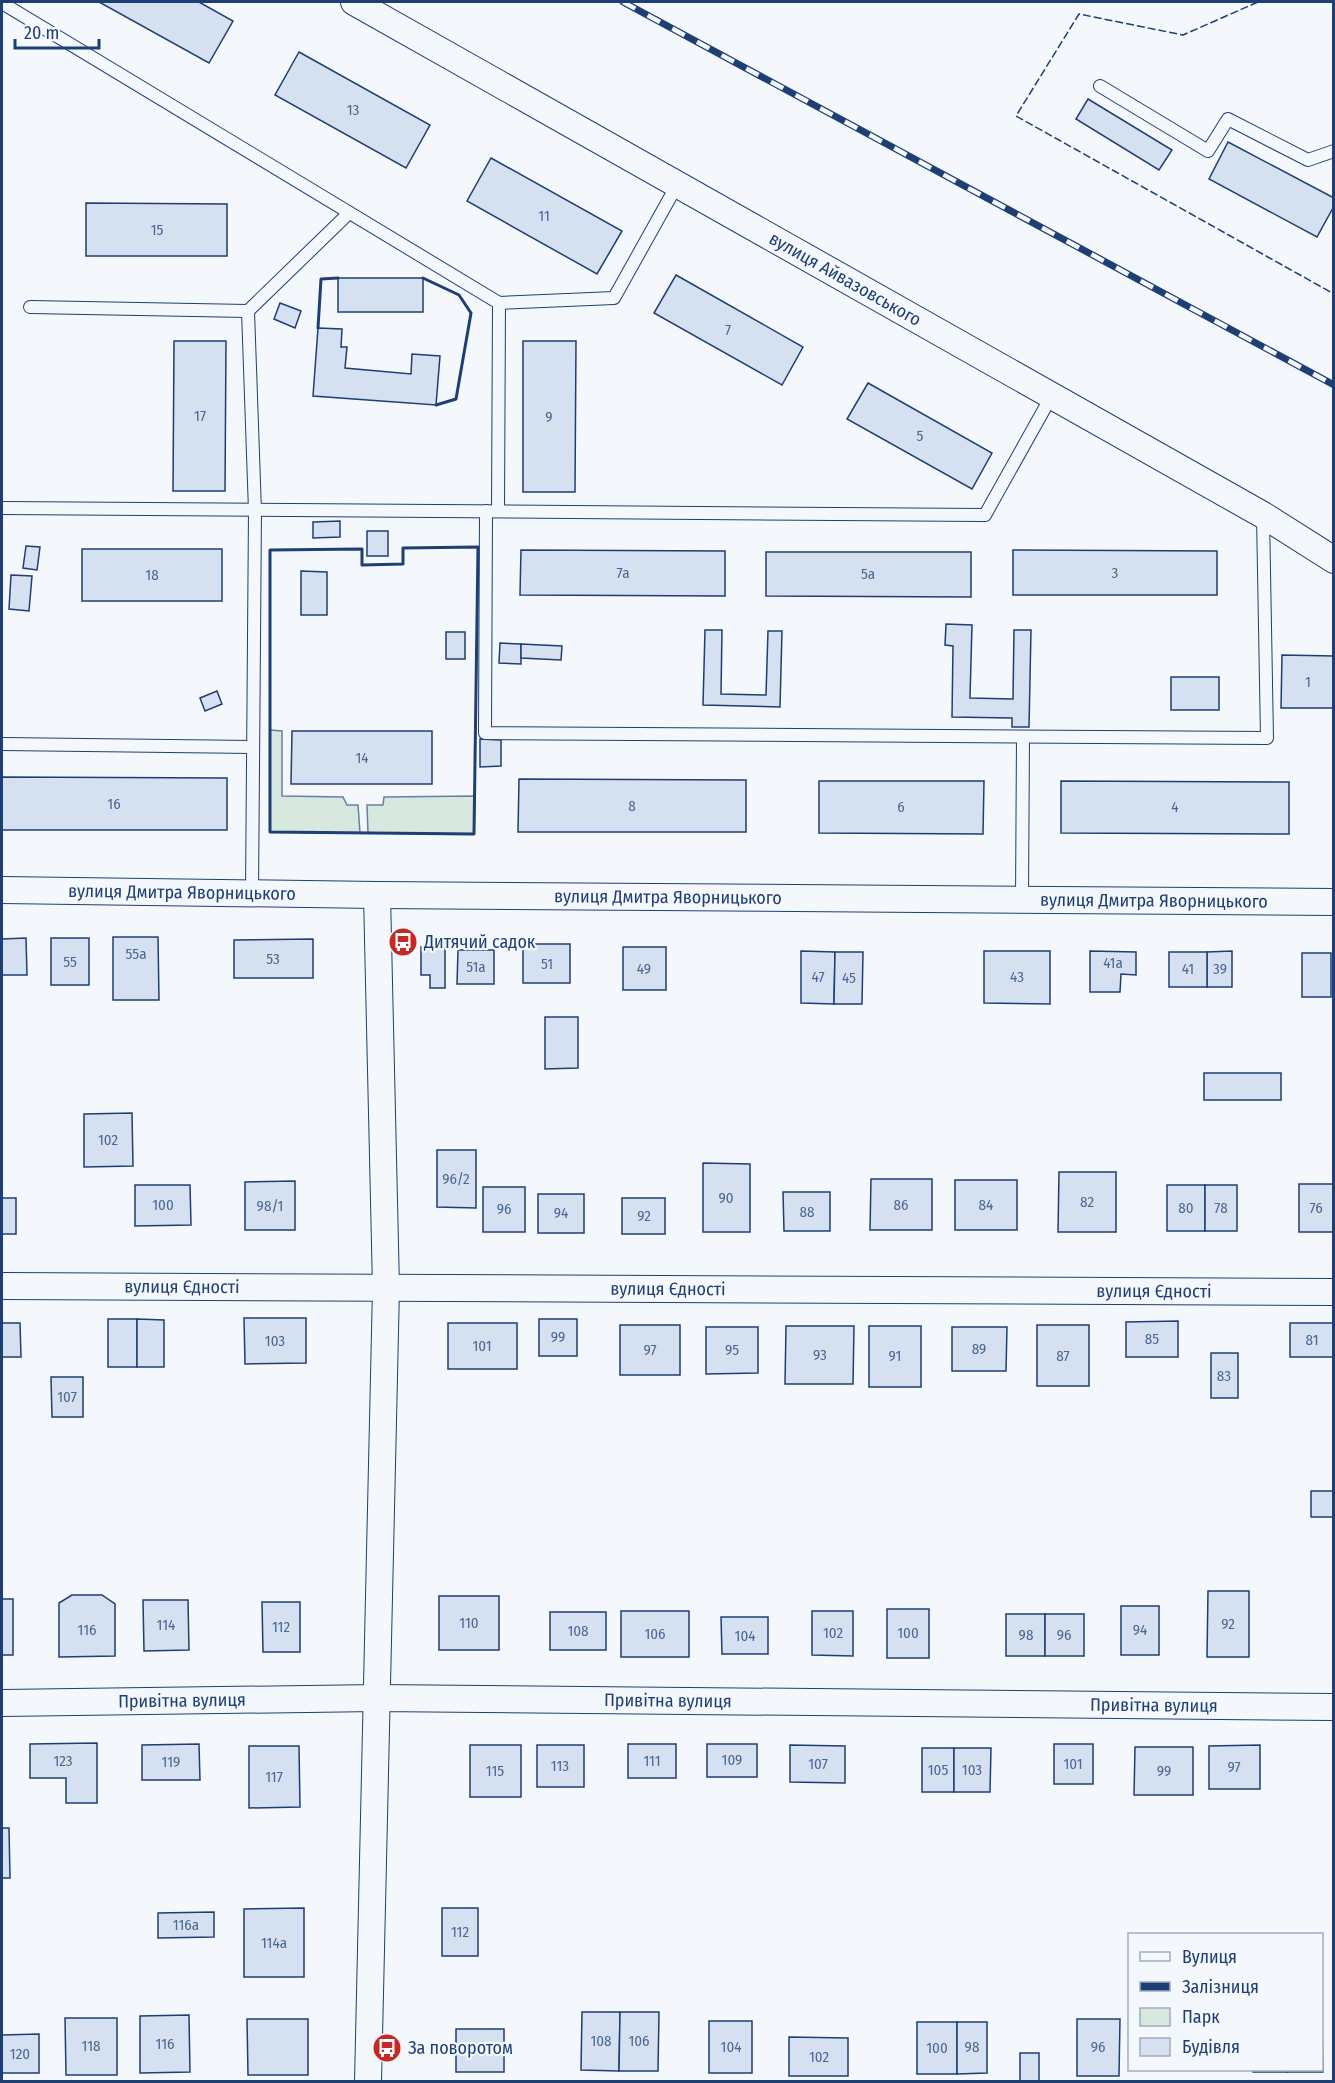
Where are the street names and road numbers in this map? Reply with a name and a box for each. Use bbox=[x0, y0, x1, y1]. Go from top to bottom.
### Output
street label: вулиця Айвазовського bbox=[765, 228, 925, 331]
street label: вулиця Дмитра Яворницького bbox=[68, 880, 296, 905]
street label: вулиця Дмитра Яворницького bbox=[554, 885, 782, 909]
street label: вулиця Дмитра Яворницького bbox=[1040, 889, 1268, 913]
street label: вулиця Єдності bbox=[124, 1276, 240, 1298]
street label: вулиця Єдності bbox=[610, 1278, 726, 1300]
street label: вулиця Єдності bbox=[1096, 1280, 1212, 1302]
street label: Привітна вулиця bbox=[118, 1689, 246, 1712]
street label: Привітна вулиця bbox=[604, 1689, 732, 1712]
street label: Привітна вулиця bbox=[1090, 1694, 1218, 1717]

